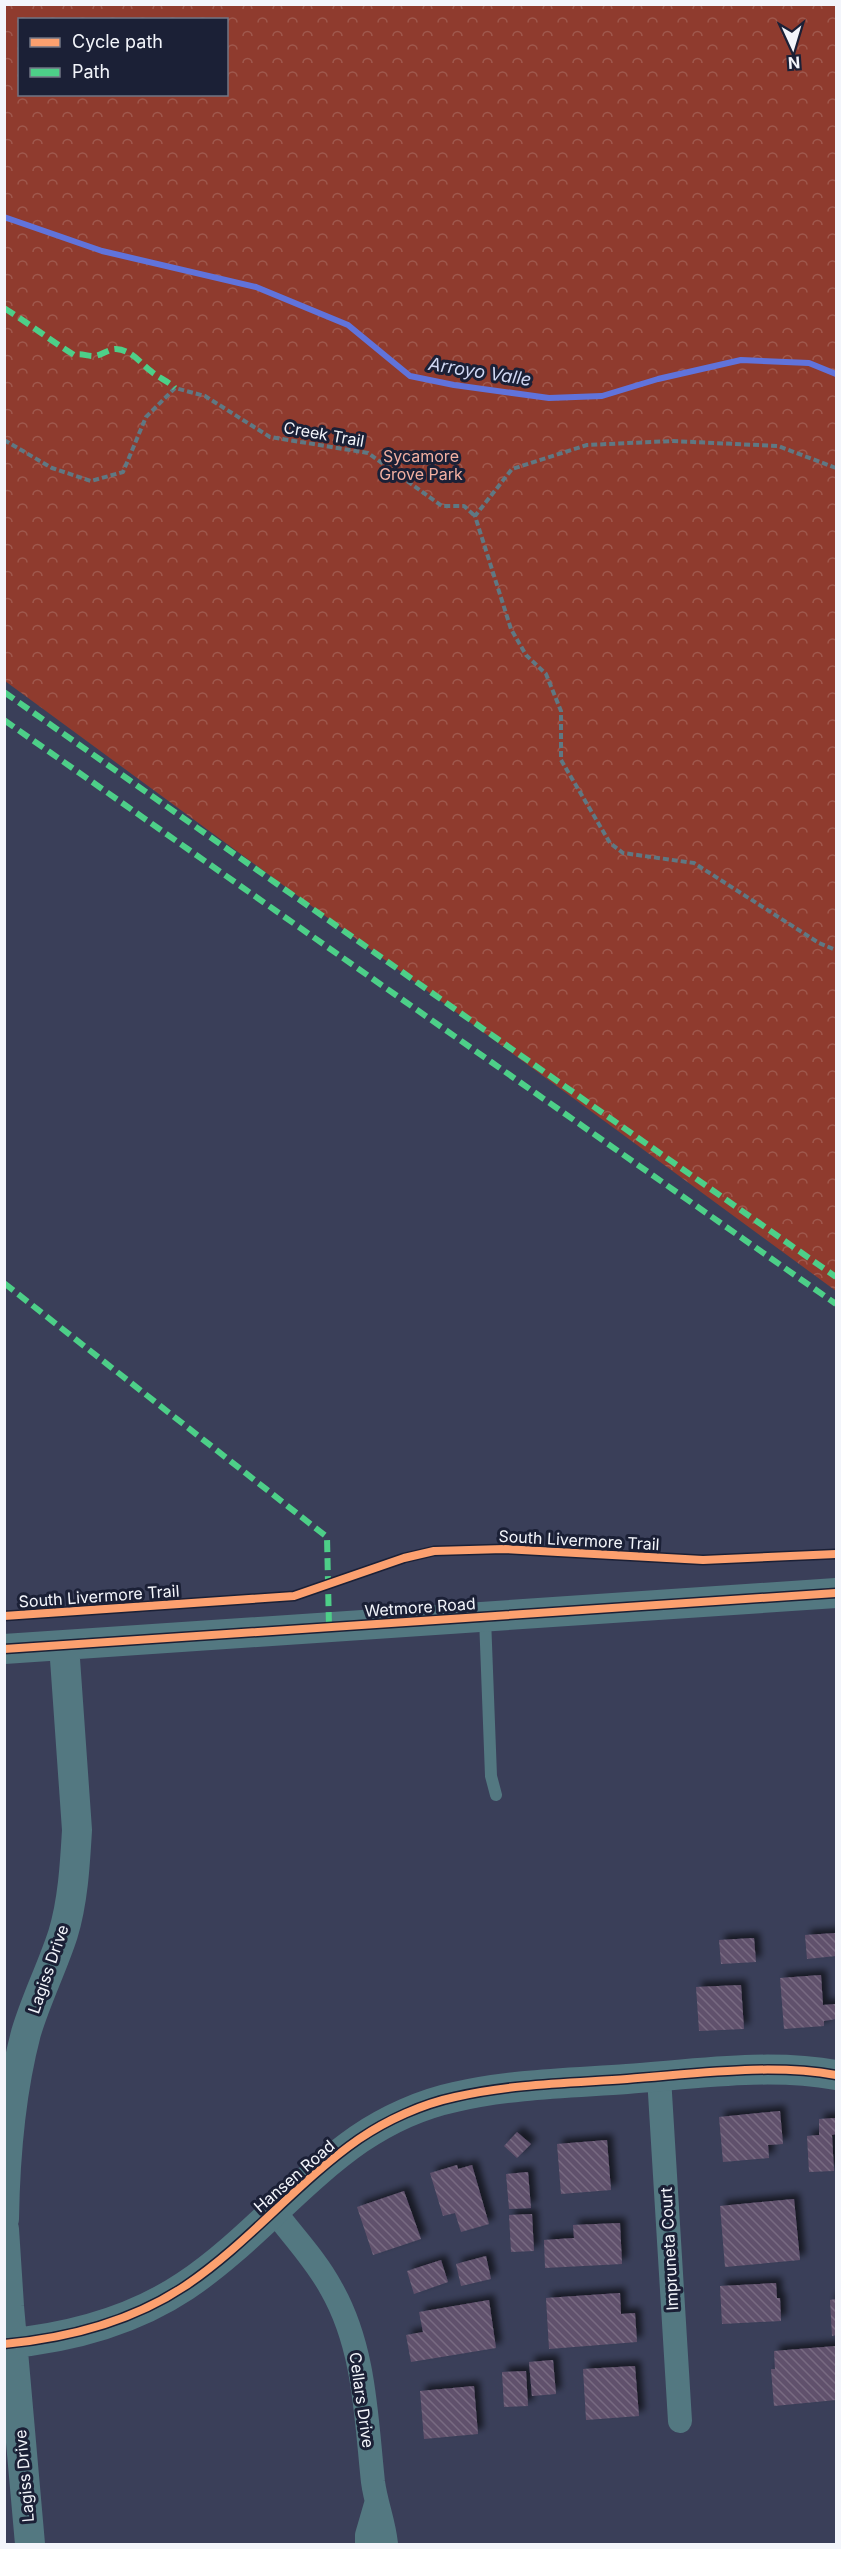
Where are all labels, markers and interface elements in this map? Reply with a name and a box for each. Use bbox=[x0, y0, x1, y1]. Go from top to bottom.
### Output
legend bbox=[18, 18, 228, 96]
north arrow bbox=[763, 18, 823, 78]
text: Cycle path bbox=[72, 31, 163, 52]
text: N bbox=[787, 53, 801, 73]
text: Path bbox=[72, 61, 110, 82]
water label: Arroyo Valle bbox=[426, 353, 533, 390]
street label: Creek Trail bbox=[282, 417, 366, 451]
park label: Sycamore Grove Park bbox=[379, 446, 463, 484]
street label: South Livermore Trail bbox=[498, 1526, 660, 1554]
street label: South Livermore Trail bbox=[18, 1580, 180, 1612]
street label: Wetmore Road bbox=[364, 1593, 476, 1621]
street label: Lagiss Drive bbox=[23, 1922, 73, 2016]
street label: Hansen Road bbox=[249, 2135, 339, 2217]
street label: Impruneta Court bbox=[656, 2187, 682, 2311]
street label: Cellars Drive bbox=[345, 2351, 379, 2449]
street label: Lagiss Drive bbox=[10, 2429, 38, 2523]

